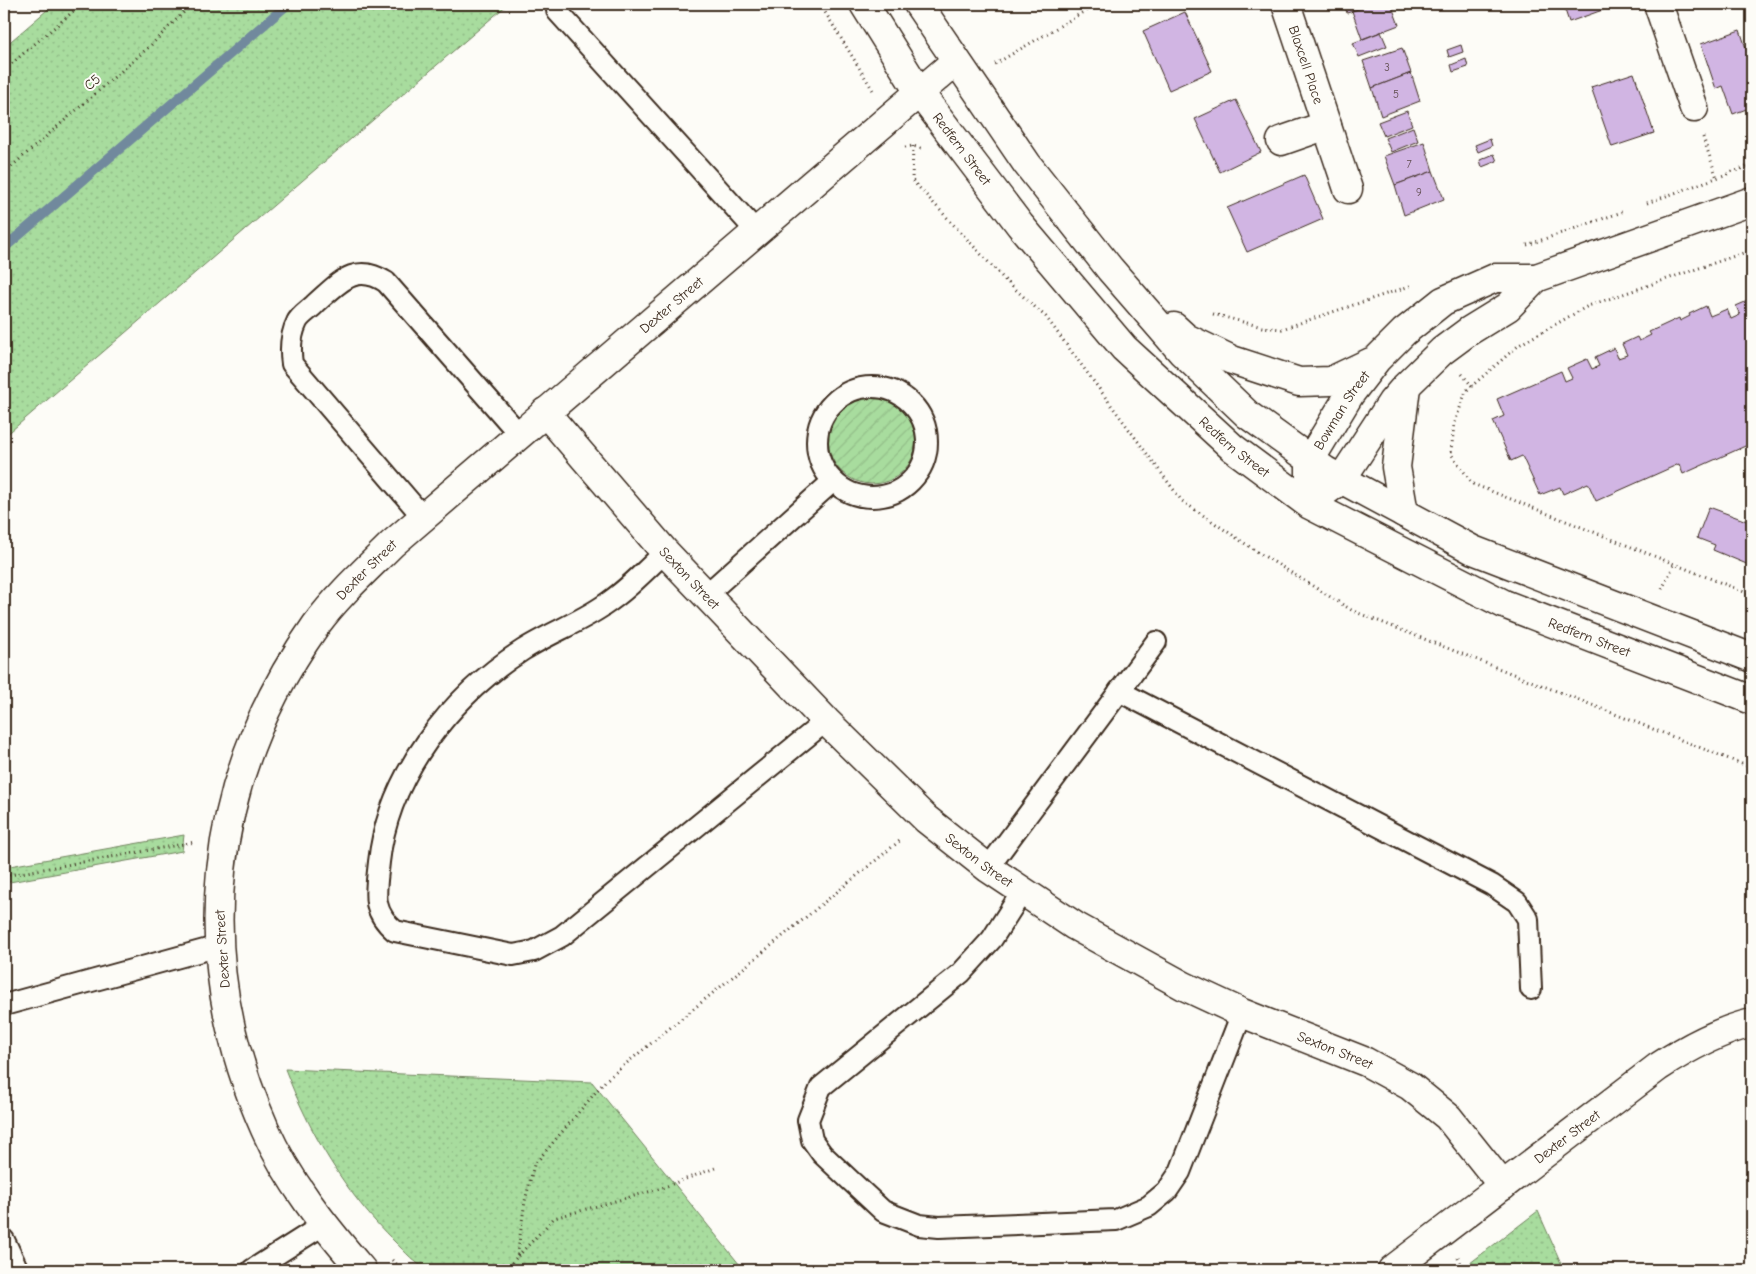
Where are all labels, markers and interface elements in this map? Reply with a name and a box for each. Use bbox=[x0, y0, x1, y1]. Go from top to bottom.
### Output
street label: Blaxcell Place bbox=[1285, 23, 1327, 106]
house number: 3 bbox=[1384, 61, 1390, 74]
street label: C5 bbox=[81, 71, 104, 94]
house number: 5 bbox=[1393, 88, 1399, 101]
street label: Redfern Street bbox=[929, 109, 995, 189]
house number: 7 bbox=[1406, 158, 1412, 171]
house number: 9 bbox=[1416, 186, 1422, 199]
street label: Dexter Street bbox=[636, 273, 708, 337]
street label: Bowman Street bbox=[1310, 367, 1374, 453]
street label: Redfern Street bbox=[1195, 413, 1273, 482]
street label: Dexter Street bbox=[333, 535, 401, 604]
street label: Sexton Street bbox=[655, 543, 724, 614]
street label: Redfern Street bbox=[1546, 614, 1634, 661]
street label: Sexton Street bbox=[942, 830, 1017, 892]
street label: Dexter Street bbox=[211, 908, 234, 989]
street label: Sexton Street bbox=[1295, 1028, 1377, 1074]
street label: Dexter Street bbox=[1531, 1106, 1604, 1167]

